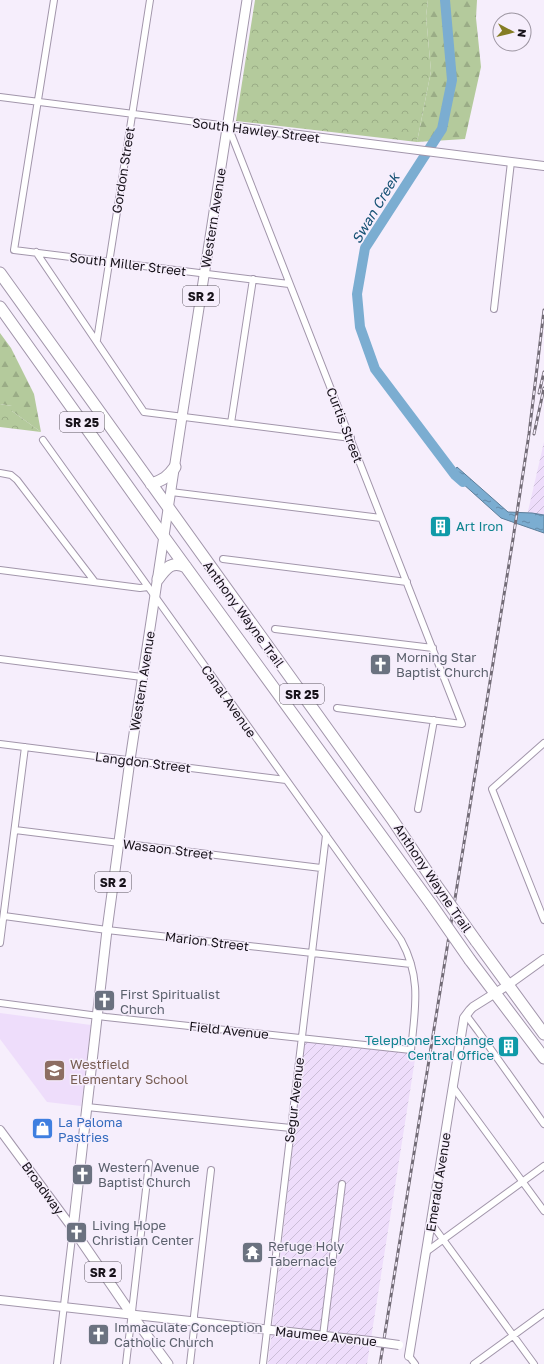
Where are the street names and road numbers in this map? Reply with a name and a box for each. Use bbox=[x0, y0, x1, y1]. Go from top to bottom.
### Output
street label: South Hawley Street bbox=[191, 114, 321, 146]
street label: Gordon Street bbox=[108, 126, 138, 214]
street label: Western Avenue bbox=[197, 167, 229, 269]
street label: South Miller Street bbox=[69, 249, 187, 279]
road number: SR 2 bbox=[183, 286, 219, 306]
street label: Curtis Street bbox=[323, 385, 367, 465]
road number: SR 25 bbox=[60, 412, 104, 432]
street label: Anthony Wayne Trail bbox=[200, 558, 288, 670]
street label: Western Avenue bbox=[126, 630, 158, 732]
street label: Canal Avenue bbox=[198, 662, 260, 740]
road number: SR 25 bbox=[280, 684, 324, 704]
street label: Langdon Street bbox=[94, 748, 192, 776]
street label: Anthony Wayne Trail bbox=[391, 821, 475, 935]
street label: Wasaon Street bbox=[122, 836, 214, 862]
road number: SR 2 bbox=[95, 872, 131, 892]
street label: Marion Street bbox=[164, 928, 250, 954]
street label: Field Avenue bbox=[188, 1018, 270, 1042]
street label: Segur Avenue bbox=[281, 1056, 307, 1144]
street label: Emerald Avenue bbox=[422, 1131, 454, 1233]
street label: Broadway bbox=[18, 1158, 68, 1218]
road number: SR 2 bbox=[85, 1262, 121, 1282]
street label: Maumee Avenue bbox=[274, 1323, 378, 1349]

